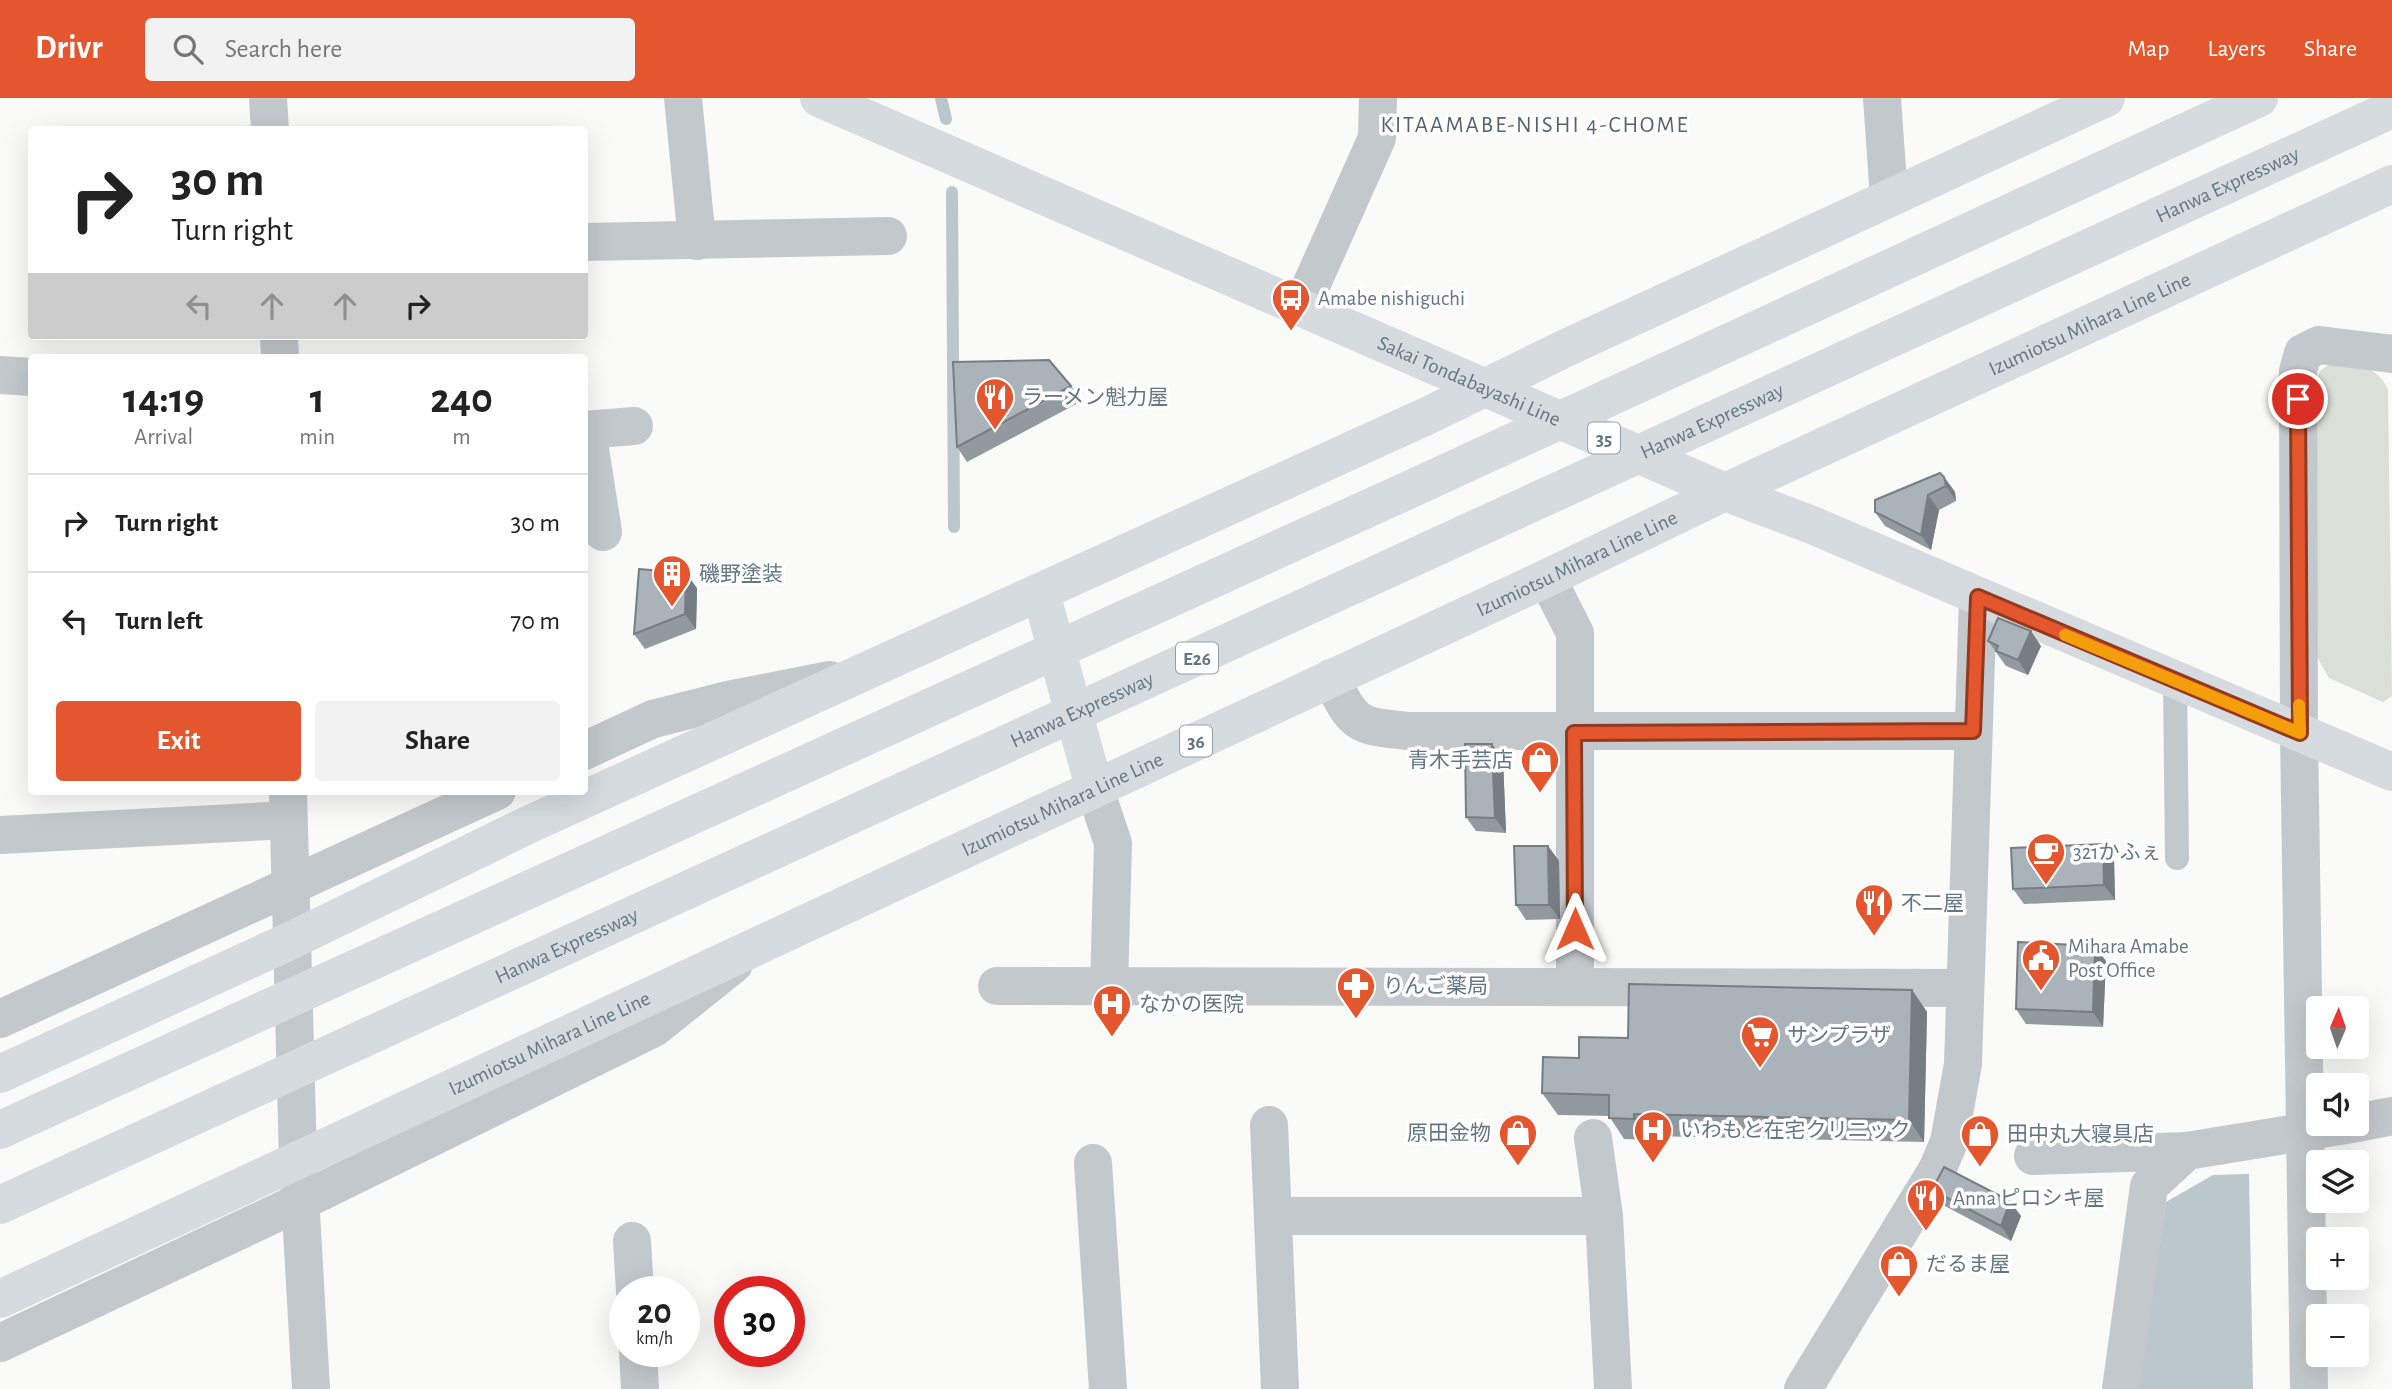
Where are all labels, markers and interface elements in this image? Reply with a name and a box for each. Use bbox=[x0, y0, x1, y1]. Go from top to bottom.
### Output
search box bbox=[145, 18, 635, 81]
icon: search bbox=[169, 30, 207, 68]
text: Drivr bbox=[35, 32, 103, 65]
text: Search here bbox=[225, 36, 342, 62]
text: Map bbox=[2127, 37, 2169, 61]
text: Layers bbox=[2207, 37, 2266, 61]
text: Share bbox=[2304, 37, 2357, 61]
district label: KITAAMABE-NISHI 4-CHOME bbox=[1380, 114, 1690, 137]
street label: Hanwa Expressway bbox=[2153, 143, 2302, 227]
icon: right bbox=[56, 154, 147, 245]
text: 30 m bbox=[171, 156, 265, 205]
text: Turn right bbox=[171, 214, 293, 246]
street label: Izumiotsu Mihara Line Line bbox=[1986, 269, 2194, 380]
bus stop icon: Amabe nishiguchi bbox=[1270, 277, 1312, 332]
icon: left bbox=[180, 287, 218, 325]
icon: ahead bbox=[253, 287, 291, 325]
icon: ahead bbox=[326, 287, 364, 325]
icon: right bbox=[399, 287, 437, 325]
place label: Amabe nishiguchi bbox=[1318, 288, 1465, 309]
street label: Sakai Tondabayashi Line bbox=[1374, 332, 1564, 430]
pin bbox=[2268, 369, 2328, 429]
restaurant icon: ラーメン魁力屋 bbox=[974, 376, 1016, 431]
text: 14:19 bbox=[123, 378, 204, 420]
text: 1 bbox=[310, 378, 325, 420]
text: 240 bbox=[430, 378, 493, 420]
street label: Hanwa Expressway bbox=[1637, 379, 1787, 463]
icon: arrive bbox=[2279, 380, 2317, 418]
place label: ラーメン魁力屋 bbox=[1022, 386, 1168, 408]
road number: 35 bbox=[1588, 422, 1620, 454]
text: Arrival bbox=[134, 426, 193, 449]
text: min bbox=[299, 426, 335, 449]
text: m bbox=[452, 426, 471, 449]
icon: right bbox=[56, 504, 94, 542]
street label: Izumiotsu Mihara Line Line bbox=[1473, 507, 1681, 620]
text: Turn right bbox=[115, 510, 218, 536]
text: 30 m bbox=[510, 510, 560, 536]
building icon: 磯野塗装 bbox=[651, 553, 693, 608]
place label: 磯野塗装 bbox=[699, 563, 783, 585]
icon: left bbox=[56, 602, 94, 640]
text: Turn left bbox=[115, 608, 203, 634]
text: 70 m bbox=[510, 608, 560, 634]
road number: E26 bbox=[1176, 642, 1218, 674]
street label: Hanwa Expressway bbox=[1007, 668, 1157, 752]
button: Exit bbox=[56, 701, 301, 781]
button: Share bbox=[315, 701, 560, 781]
road number: 36 bbox=[1180, 726, 1212, 756]
shop icon: 青木手芸店 bbox=[1519, 739, 1561, 794]
street label: Izumiotsu Mihara Line Line bbox=[958, 748, 1167, 860]
place label: 青木手芸店 bbox=[1408, 749, 1513, 771]
cafe icon: 321かふぇ bbox=[2025, 831, 2067, 886]
place label: 321かふぇ bbox=[2073, 842, 2161, 863]
restaurant icon: 不二屋 bbox=[1853, 882, 1895, 937]
position arrow bbox=[1538, 892, 1612, 966]
place label: 不二屋 bbox=[1901, 893, 1964, 914]
street label: Hanwa Expressway bbox=[492, 904, 641, 988]
place label: Mihara Amabe Post Office bbox=[2068, 936, 2189, 981]
public building icon: Mihara Amabe Post Office bbox=[2020, 937, 2062, 992]
pharmacy icon: りんご薬局 bbox=[1335, 965, 1377, 1020]
place label: りんご薬局 bbox=[1383, 975, 1488, 997]
hospital icon: なかの医院 bbox=[1091, 983, 1133, 1038]
street label: Izumiotsu Mihara Line Line bbox=[445, 988, 654, 1099]
place label: なかの医院 bbox=[1139, 993, 1244, 1015]
north arrow bbox=[2306, 996, 2370, 1059]
map controls bbox=[2306, 996, 2369, 1367]
supermarket icon: サンプラザ bbox=[1739, 1014, 1781, 1069]
place label: サンプラザ bbox=[1787, 1024, 1891, 1046]
button: sound bbox=[2306, 1073, 2369, 1136]
hospital icon: いわもと在宅クリニック bbox=[1632, 1109, 1674, 1164]
shop icon: 原田金物 bbox=[1497, 1112, 1539, 1167]
shop icon: 田中丸大寝具店 bbox=[1959, 1113, 2001, 1168]
place label: いわもと在宅クリニック bbox=[1680, 1119, 1911, 1141]
place label: 原田金物 bbox=[1407, 1122, 1491, 1144]
place label: 田中丸大寝具店 bbox=[2007, 1123, 2154, 1145]
button: layers bbox=[2306, 1150, 2369, 1213]
restaurant icon: Anna ピロシキ屋 bbox=[1905, 1177, 1947, 1232]
place label: Anna ピロシキ屋 bbox=[1953, 1187, 2105, 1209]
button: + bbox=[2306, 1227, 2369, 1290]
shop icon: だるま屋 bbox=[1878, 1243, 1920, 1298]
place label: だるま屋 bbox=[1926, 1254, 2010, 1275]
speed limit sign: 30 bbox=[714, 1276, 805, 1367]
text: 20 bbox=[637, 1295, 672, 1330]
button: − bbox=[2306, 1304, 2369, 1367]
text: km/h bbox=[636, 1330, 673, 1348]

